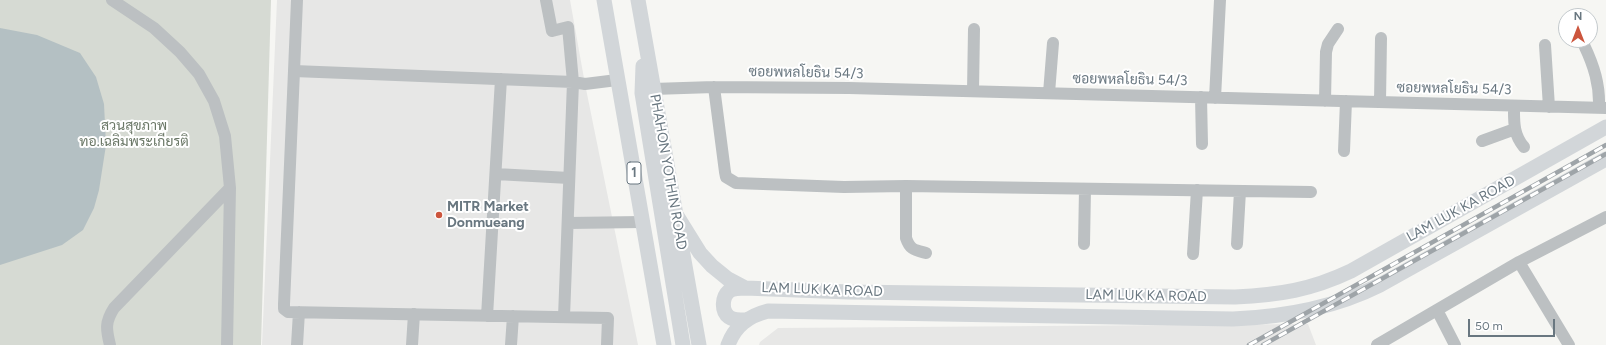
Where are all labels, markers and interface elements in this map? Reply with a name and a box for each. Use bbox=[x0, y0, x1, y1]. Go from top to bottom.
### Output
north arrow bbox=[1558, 8, 1598, 48]
text: N bbox=[1574, 10, 1582, 23]
street label: ซอยพหลโยธิน 54/3 bbox=[748, 64, 864, 82]
street label: ซอยพหลโยธิน 54/3 bbox=[1072, 71, 1188, 89]
street label: ซอยพหลโยธิน 54/3 bbox=[1396, 80, 1512, 98]
street label: PHAHON YOTHIN ROAD bbox=[646, 93, 690, 251]
park label: สวนสุขภาพ ทอ.เฉลิมพระเกียรติ bbox=[79, 118, 189, 150]
road number: 1 bbox=[627, 162, 641, 184]
street label: LAM LUK KA ROAD bbox=[1404, 172, 1518, 246]
place label: MITR Market Donmueang bbox=[447, 199, 529, 232]
marker: MITR Market Donmueang bbox=[434, 210, 444, 220]
street label: LAM LUK KA ROAD bbox=[761, 279, 883, 301]
street label: LAM LUK KA ROAD bbox=[1085, 287, 1207, 305]
scale bar bbox=[1470, 311, 1557, 337]
text: 50 m bbox=[1475, 319, 1503, 333]

